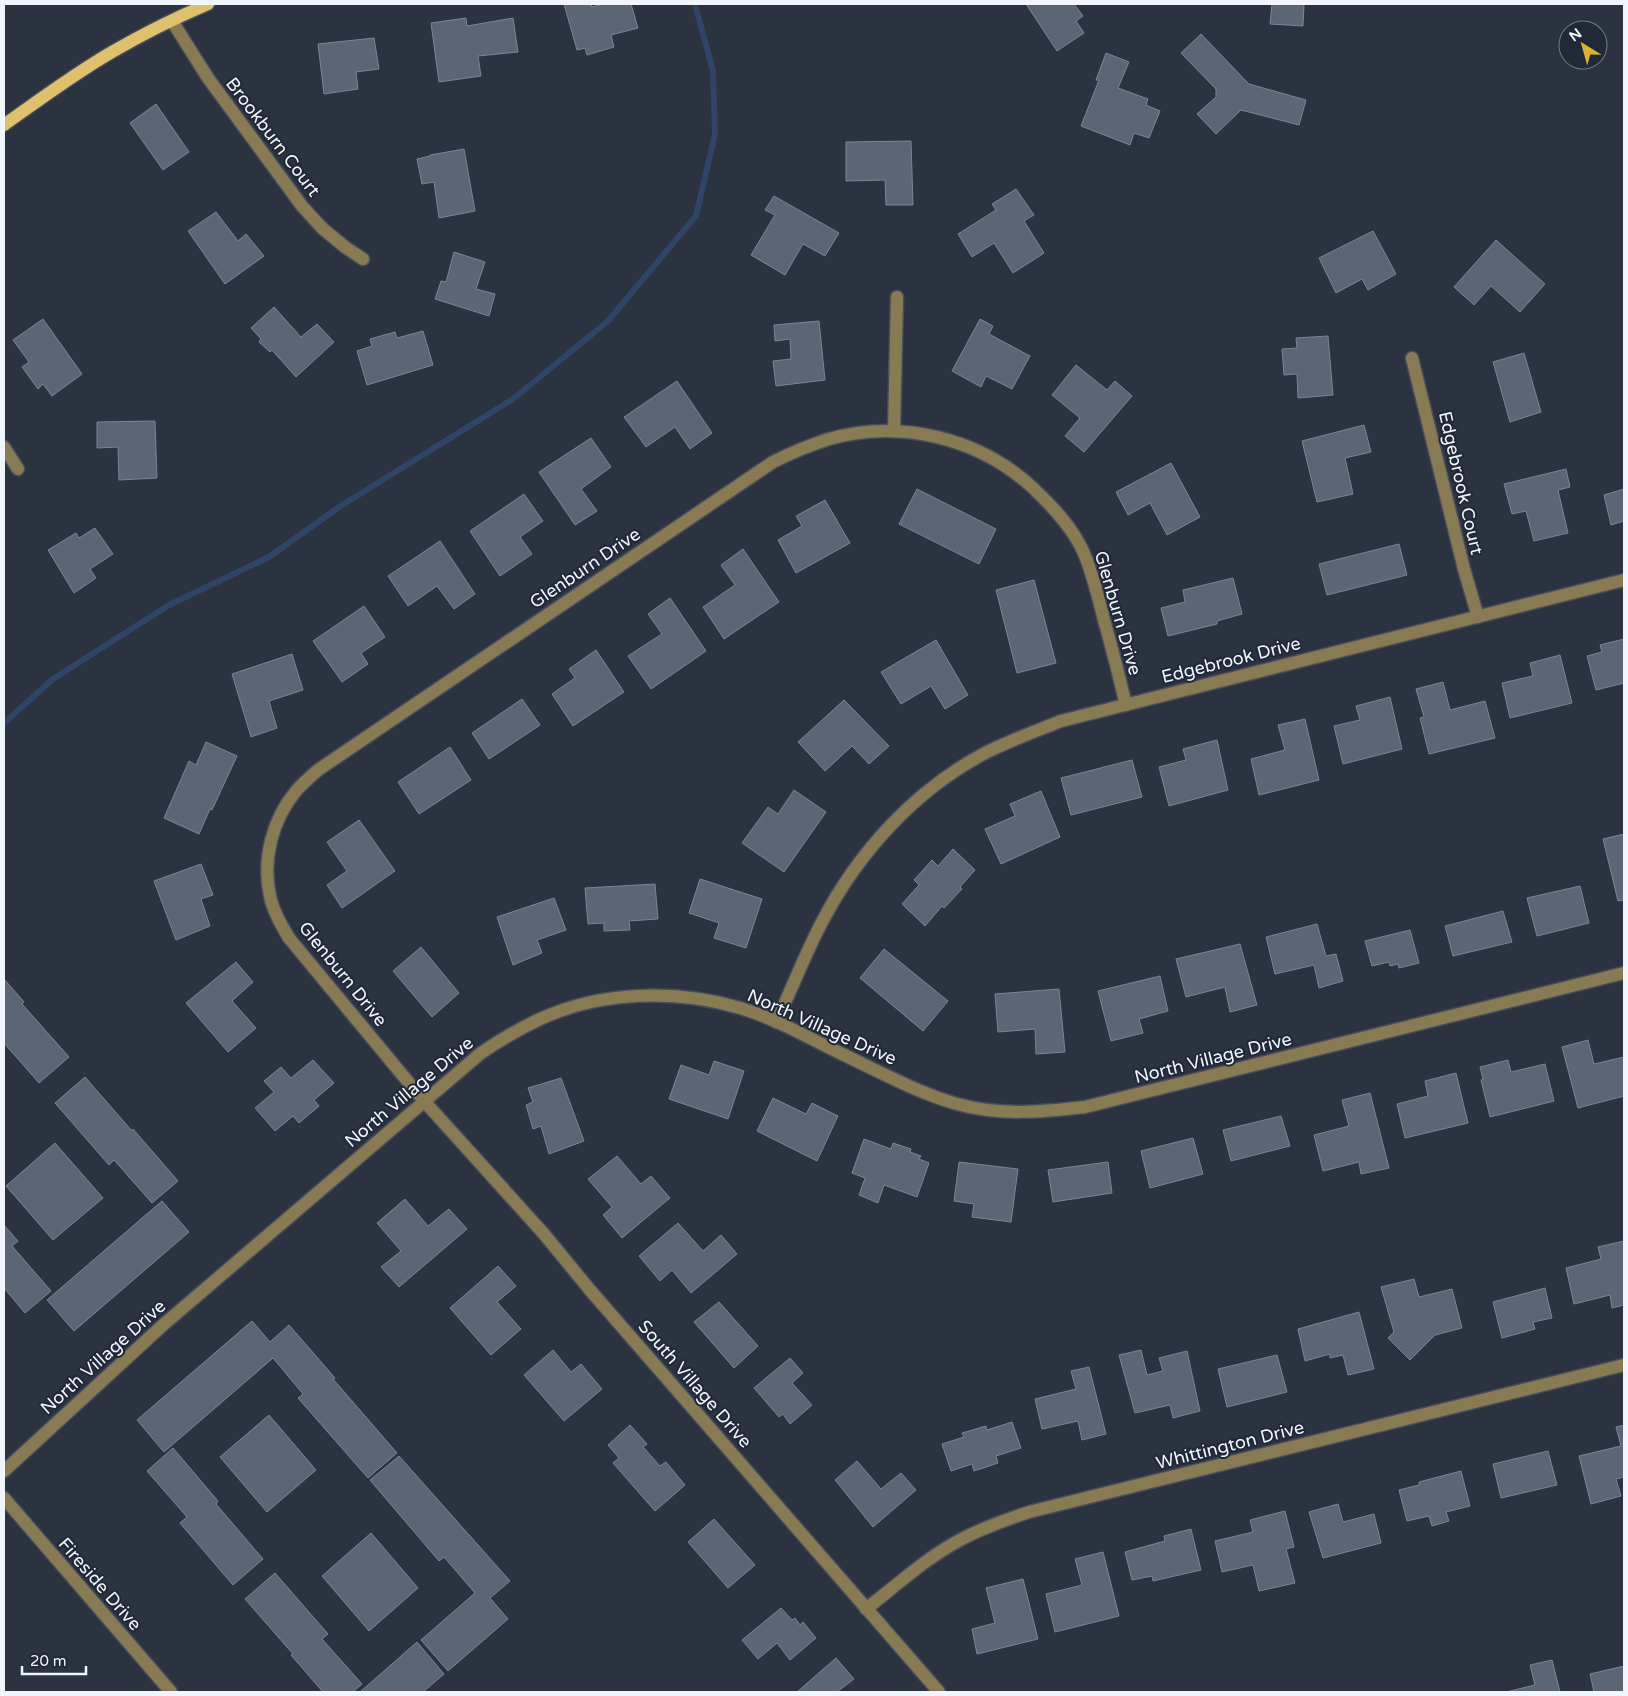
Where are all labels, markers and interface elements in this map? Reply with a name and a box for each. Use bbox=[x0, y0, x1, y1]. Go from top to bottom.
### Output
north arrow bbox=[1558, 20, 1608, 70]
text: N bbox=[1566, 25, 1585, 45]
street label: Brookburn Court bbox=[221, 73, 325, 201]
street label: Edgebrook Court bbox=[1434, 409, 1488, 557]
street label: Glenburn Drive bbox=[526, 523, 644, 613]
street label: Glenburn Drive bbox=[1090, 548, 1146, 678]
street label: Edgebrook Drive bbox=[1159, 632, 1303, 688]
street label: Glenburn Drive bbox=[294, 917, 392, 1031]
street label: North Village Drive bbox=[744, 984, 900, 1070]
street label: North Village Drive bbox=[1132, 1028, 1294, 1088]
street label: North Village Drive bbox=[340, 1032, 478, 1152]
street label: North Village Drive bbox=[36, 1295, 170, 1419]
street label: South Village Drive bbox=[634, 1316, 756, 1452]
street label: Whittington Drive bbox=[1154, 1416, 1306, 1474]
street label: Fireside Drive bbox=[54, 1533, 146, 1635]
scale bar bbox=[22, 1644, 86, 1676]
text: 20 m bbox=[30, 1652, 67, 1670]

